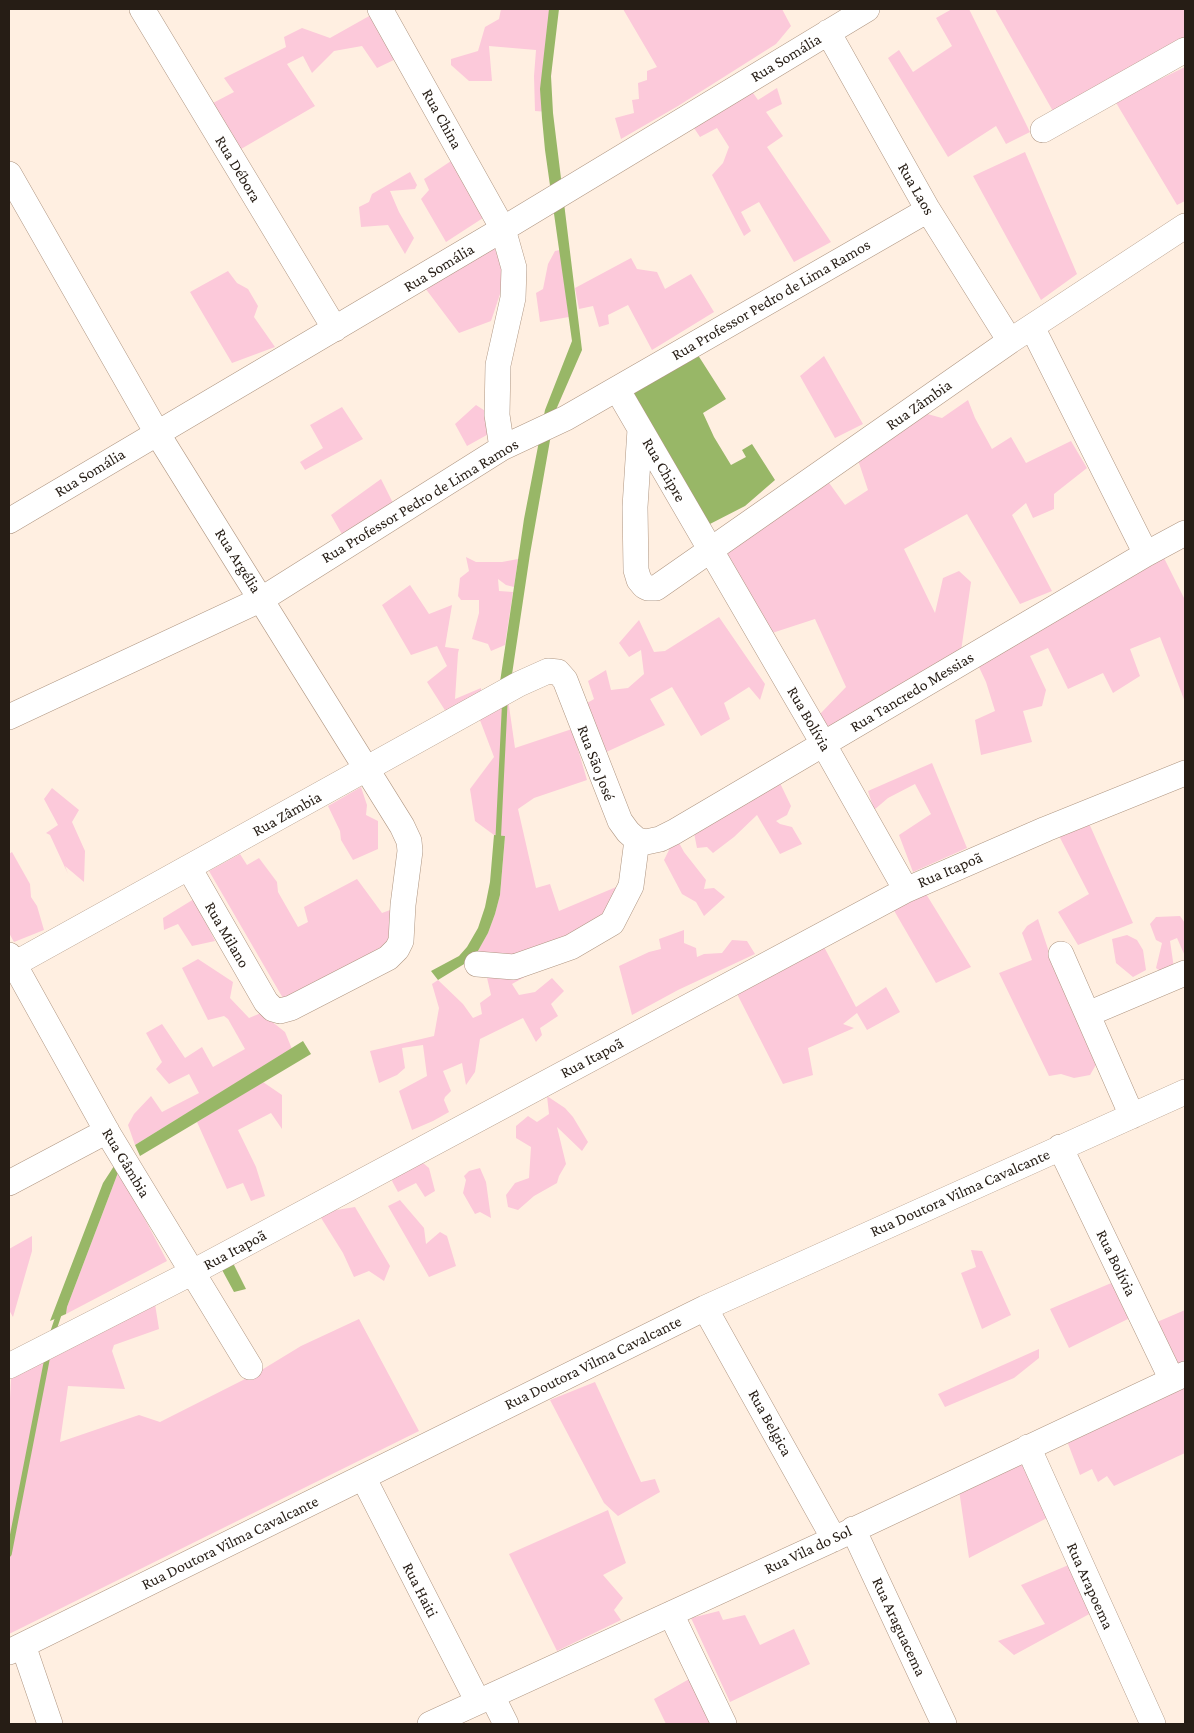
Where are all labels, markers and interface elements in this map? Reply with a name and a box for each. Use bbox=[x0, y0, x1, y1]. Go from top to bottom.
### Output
street label: Rua Somália bbox=[747, 29, 825, 87]
street label: Rua China bbox=[418, 86, 466, 152]
street label: Rua Débora bbox=[211, 132, 265, 206]
street label: Rua Laos bbox=[893, 159, 939, 219]
street label: Rua Professor Pedro de Lima Ramos bbox=[668, 235, 874, 365]
street label: Rua Somália bbox=[400, 239, 478, 297]
street label: Rua Zâmbia bbox=[882, 375, 956, 435]
street label: Rua Professor Pedro de Lima Ramos bbox=[318, 434, 522, 568]
street label: Rua Chipre bbox=[638, 435, 690, 505]
street label: Rua Somália bbox=[51, 444, 129, 502]
street label: Rua Argélia bbox=[211, 525, 265, 597]
street label: Rua Tancredo Messias bbox=[847, 648, 977, 736]
street label: Rua Bolívia bbox=[783, 683, 835, 755]
street label: Rua São José bbox=[573, 723, 619, 803]
street label: Rua Zâmbia bbox=[249, 787, 325, 841]
street label: Rua Itapoã bbox=[915, 848, 985, 892]
street label: Rua Milano bbox=[200, 899, 254, 971]
street label: Rua Itapoã bbox=[557, 1033, 627, 1083]
street label: Rua Gâmbia bbox=[98, 1125, 154, 1201]
street label: Rua Doutora Vilma Cavalcante bbox=[867, 1145, 1053, 1241]
street label: Rua Itapoã bbox=[200, 1225, 270, 1275]
street label: Rua Bolívia bbox=[1092, 1227, 1140, 1299]
street label: Rua Doutora Vilma Cavalcante bbox=[501, 1312, 685, 1414]
street label: Rua Belgica bbox=[744, 1386, 796, 1460]
street label: Rua Doutora Vilma Cavalcante bbox=[138, 1492, 322, 1594]
street label: Rua Vila do Sol bbox=[761, 1521, 855, 1579]
street label: Rua Arapoema bbox=[1062, 1540, 1118, 1632]
street label: Rua Haiti bbox=[398, 1559, 442, 1621]
street label: Rua Araguacema bbox=[868, 1574, 930, 1680]

